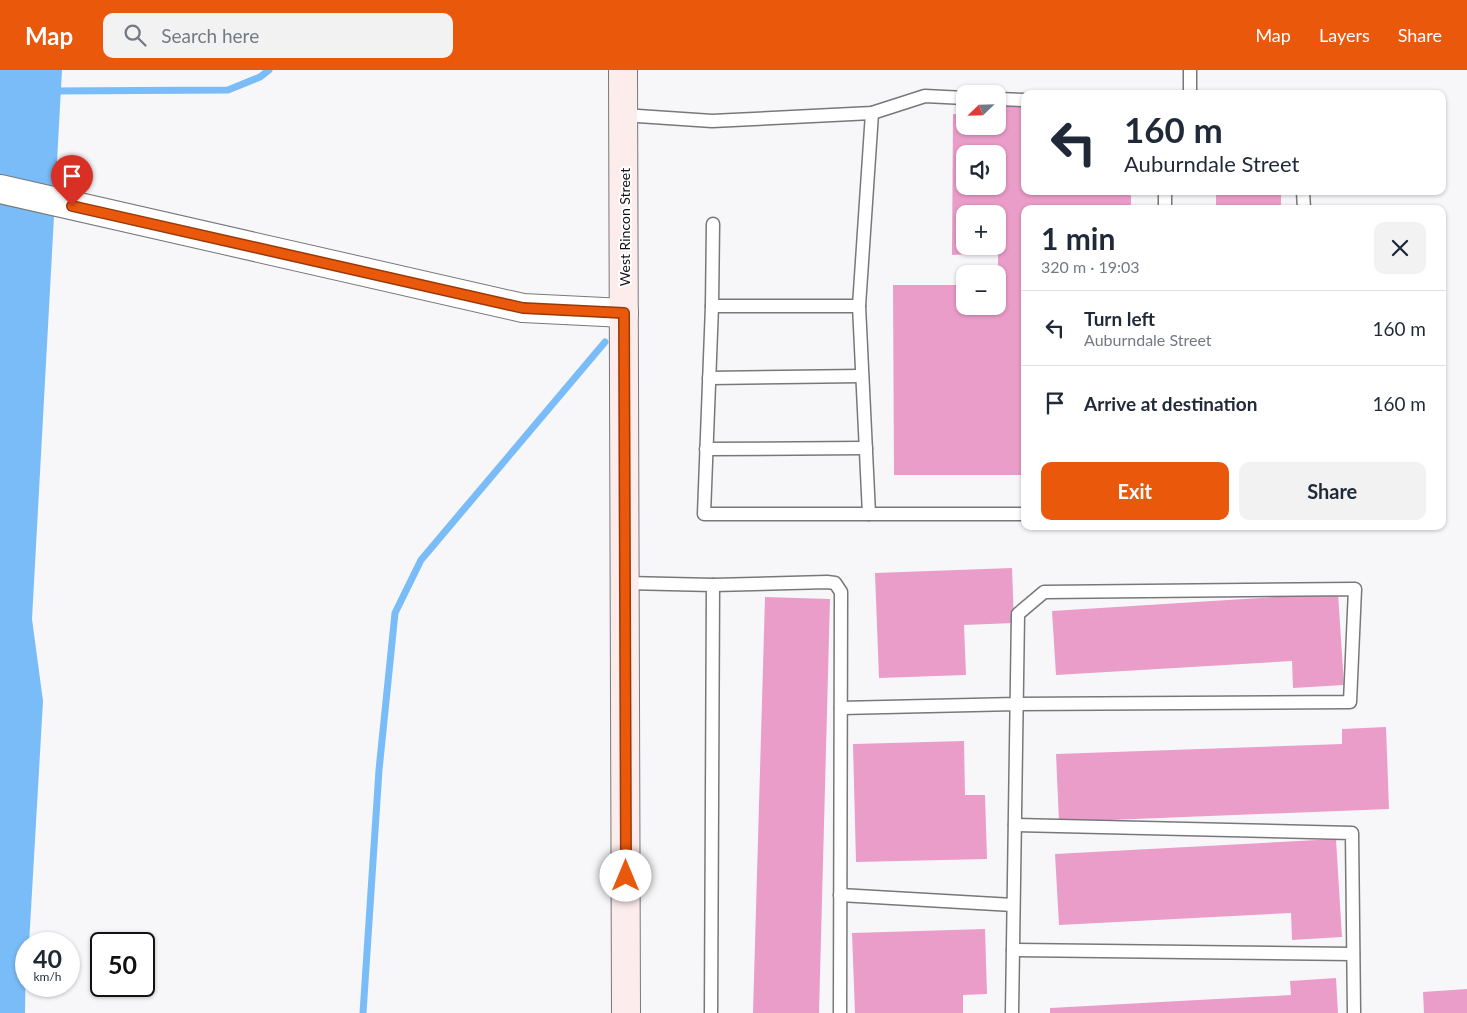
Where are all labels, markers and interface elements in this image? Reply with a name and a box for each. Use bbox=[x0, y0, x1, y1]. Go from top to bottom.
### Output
search box bbox=[103, 13, 453, 58]
text: Map bbox=[25, 21, 73, 50]
icon: search bbox=[121, 21, 149, 49]
text: Search here bbox=[161, 24, 259, 47]
text: Map bbox=[1255, 24, 1291, 46]
text: Layers bbox=[1319, 24, 1370, 46]
text: Share bbox=[1398, 24, 1442, 46]
north arrow bbox=[956, 85, 1006, 135]
map controls bbox=[956, 85, 1006, 315]
text: 160 m bbox=[1124, 108, 1223, 150]
icon: left bbox=[1041, 110, 1106, 175]
button: sound bbox=[956, 145, 1006, 195]
text: Auburndale Street bbox=[1124, 150, 1299, 177]
pin bbox=[51, 155, 93, 206]
icon: arrive bbox=[58, 162, 86, 190]
street label: West Rincon Street bbox=[616, 168, 633, 286]
button: + bbox=[956, 205, 1006, 255]
text: 1 min bbox=[1041, 220, 1115, 256]
button: close bbox=[1374, 222, 1426, 274]
text: 320 m · 19:03 bbox=[1041, 257, 1140, 276]
button: − bbox=[956, 265, 1006, 315]
text: Turn left bbox=[1084, 307, 1155, 330]
icon: left bbox=[1041, 314, 1069, 342]
text: 160 m bbox=[1372, 317, 1426, 340]
text: Auburndale Street bbox=[1084, 330, 1212, 349]
icon: arrive bbox=[1041, 389, 1069, 417]
text: Arrive at destination bbox=[1084, 392, 1257, 415]
text: 160 m bbox=[1372, 392, 1426, 415]
button: Exit bbox=[1041, 462, 1229, 520]
button: Share bbox=[1239, 462, 1426, 520]
position arrow bbox=[599, 849, 651, 901]
speed limit sign: 50 bbox=[90, 932, 155, 997]
text: 40 bbox=[33, 943, 62, 973]
text: km/h bbox=[33, 969, 62, 984]

